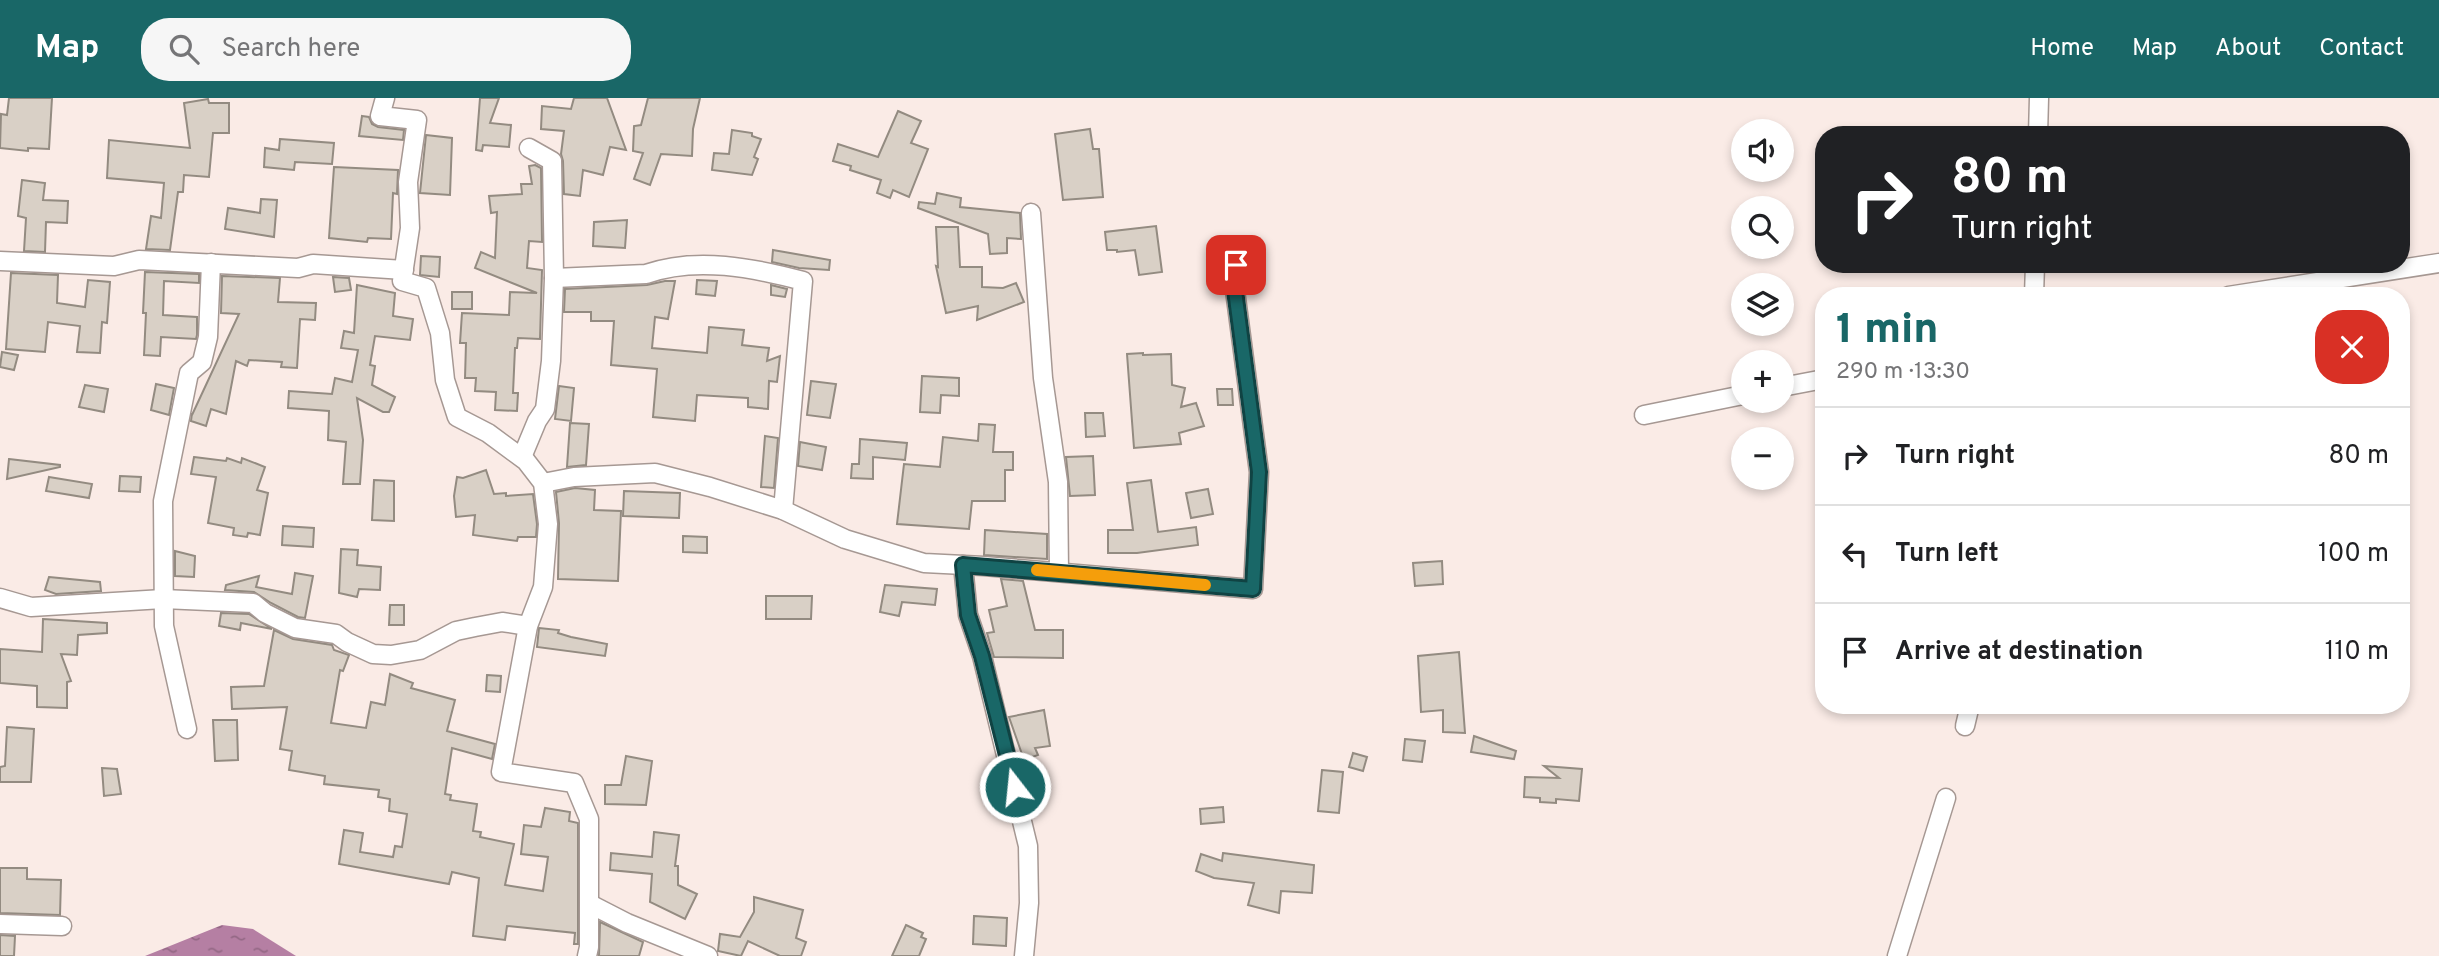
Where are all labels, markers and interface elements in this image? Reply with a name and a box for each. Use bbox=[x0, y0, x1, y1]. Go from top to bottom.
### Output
search box bbox=[141, 18, 631, 81]
text: Map bbox=[35, 28, 99, 70]
icon: search bbox=[165, 30, 203, 68]
text: Search here bbox=[221, 33, 360, 66]
text: Home bbox=[2030, 34, 2094, 64]
text: Map bbox=[2132, 34, 2177, 64]
text: About bbox=[2215, 34, 2281, 64]
text: Contact bbox=[2319, 34, 2404, 64]
map controls bbox=[1731, 119, 1794, 490]
button: sound bbox=[1731, 119, 1794, 182]
text: 80 m bbox=[1951, 149, 2068, 211]
icon: right bbox=[1836, 154, 1927, 245]
button: search bbox=[1731, 196, 1794, 259]
text: Turn right bbox=[1951, 210, 2093, 250]
pin bbox=[1206, 235, 1266, 295]
icon: arrive bbox=[1217, 246, 1255, 284]
button: layers bbox=[1731, 273, 1794, 336]
text: 1 min bbox=[1836, 305, 1939, 358]
button: close bbox=[2315, 310, 2389, 384]
button: + bbox=[1731, 350, 1794, 413]
text: 290 m · 13:30 bbox=[1836, 358, 1970, 387]
button: − bbox=[1731, 427, 1794, 490]
icon: right bbox=[1836, 437, 1874, 475]
text: Turn right bbox=[1895, 440, 2015, 473]
text: 80 m bbox=[2329, 440, 2389, 473]
icon: left bbox=[1836, 535, 1874, 573]
text: Turn left bbox=[1895, 538, 1999, 571]
text: 100 m bbox=[2318, 538, 2389, 571]
icon: arrive bbox=[1836, 633, 1874, 671]
text: Arrive at destination bbox=[1895, 636, 2143, 669]
text: 110 m bbox=[2325, 636, 2389, 669]
position arrow bbox=[978, 750, 1052, 824]

